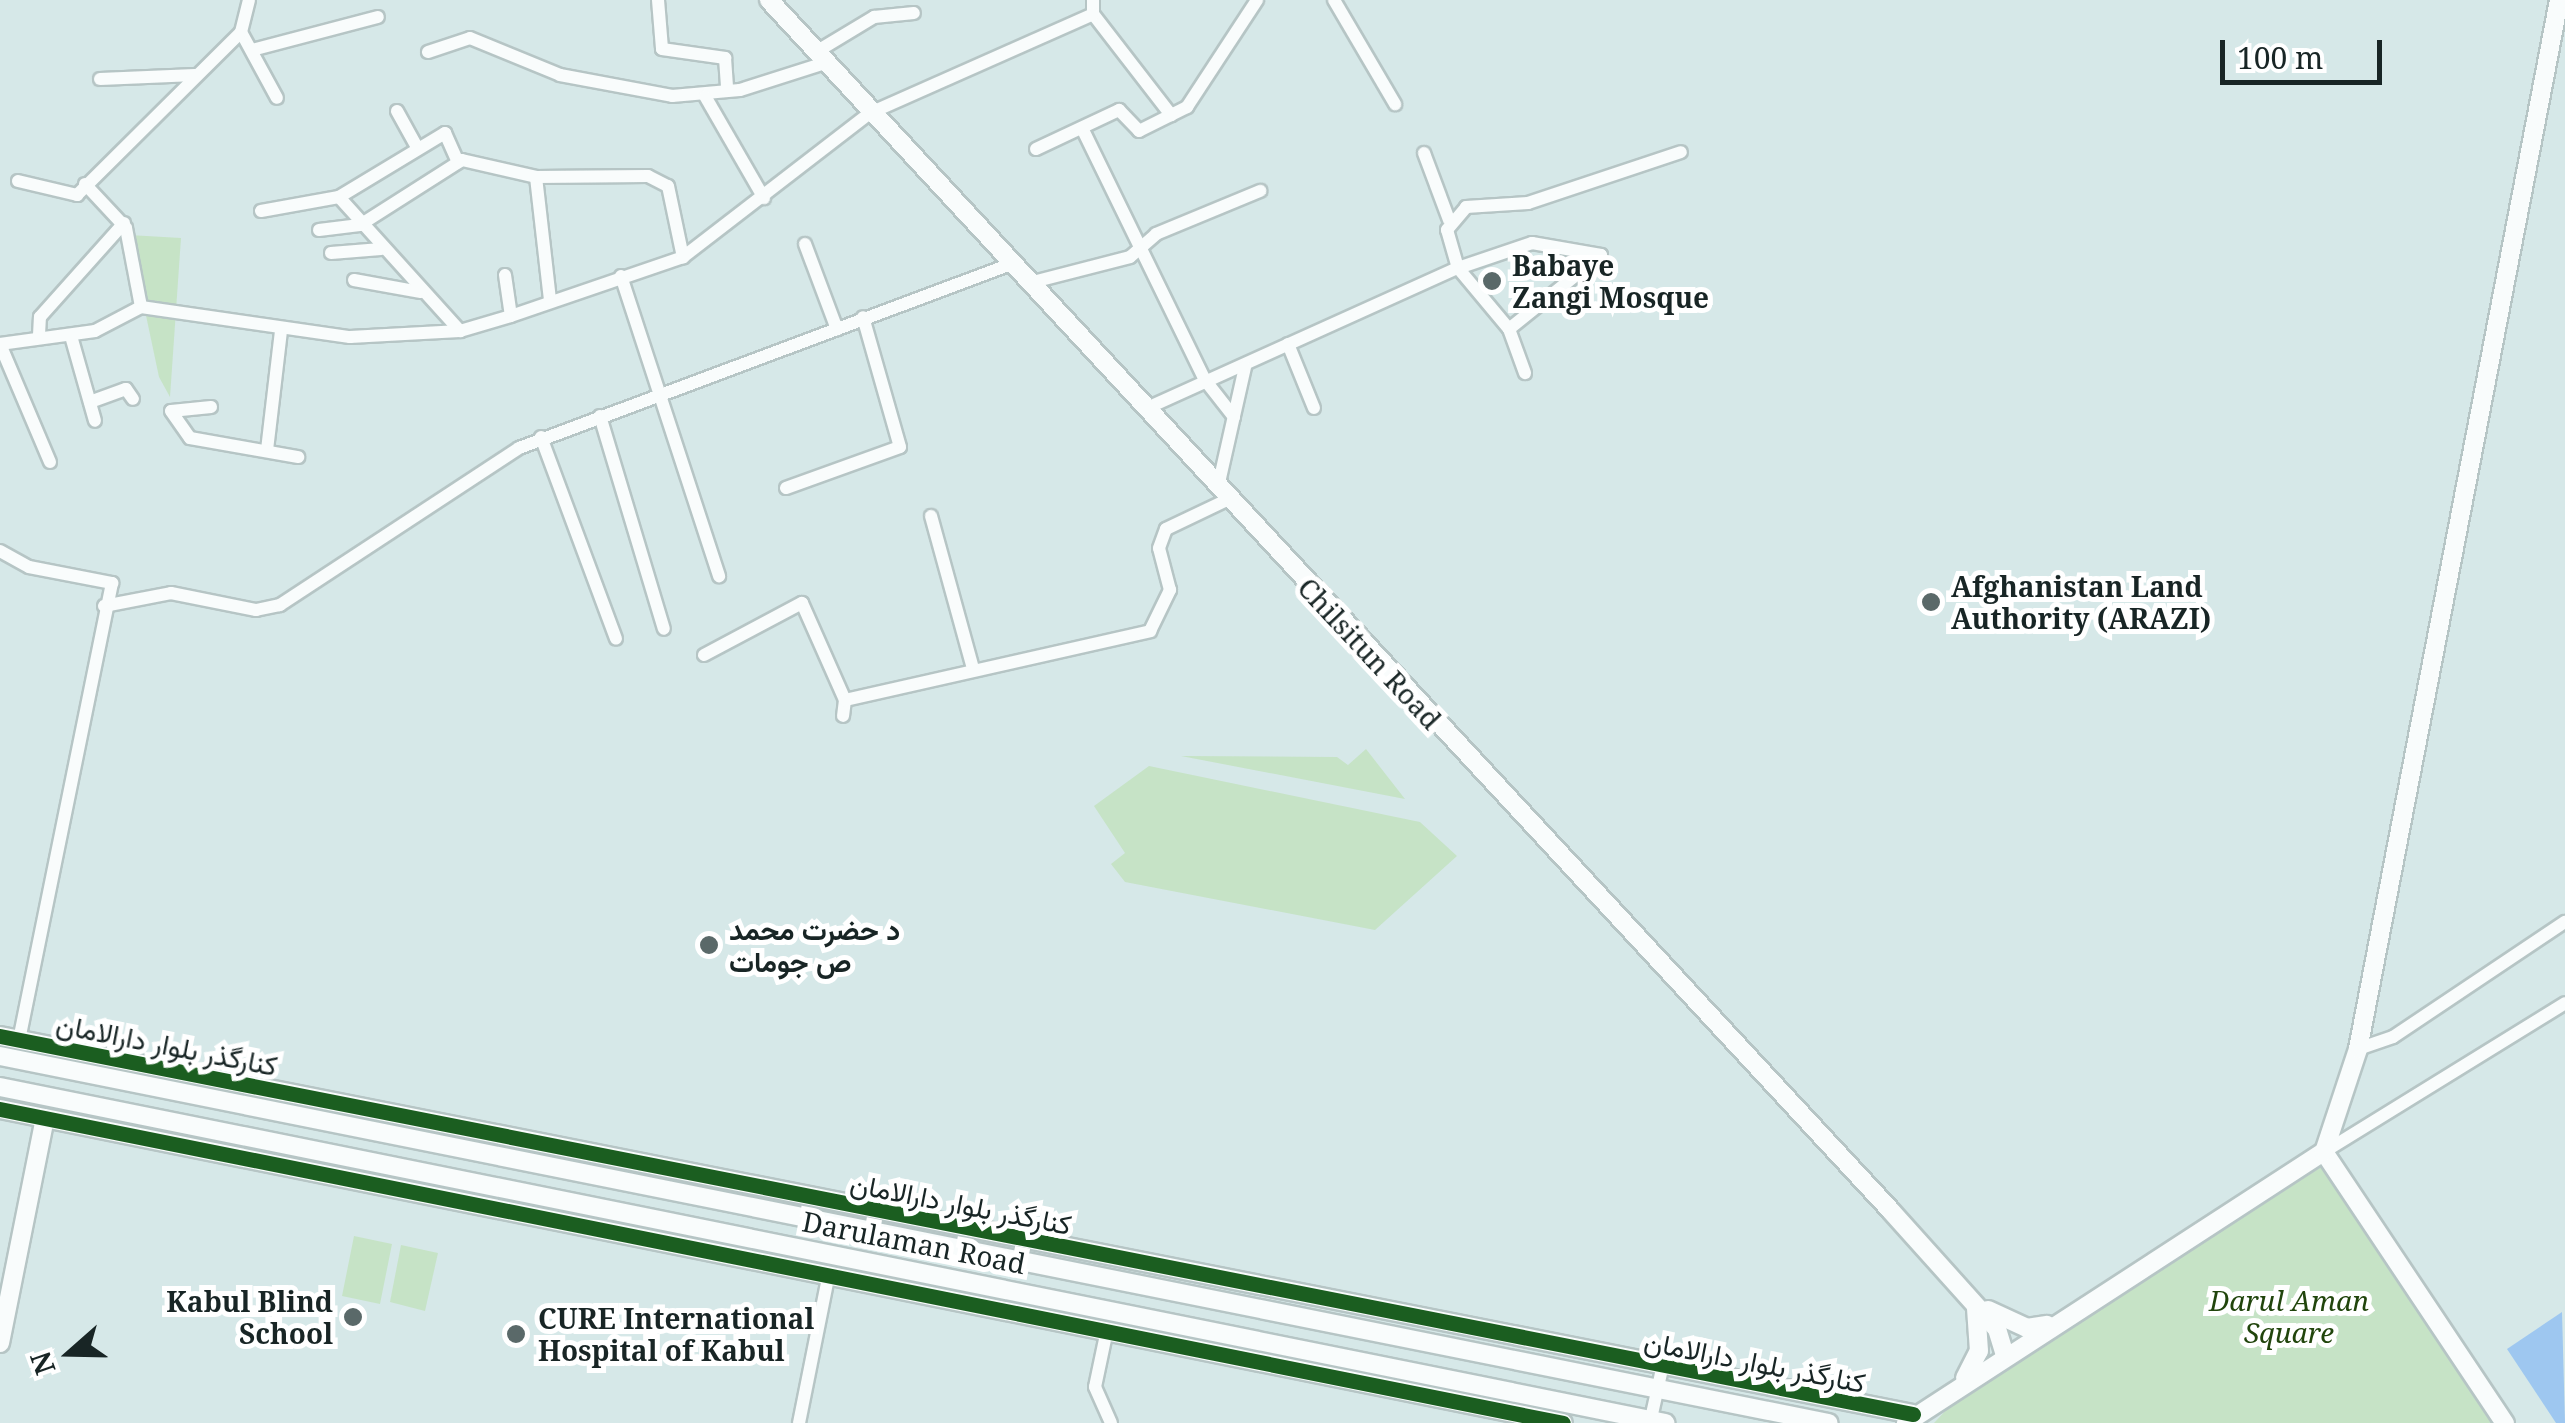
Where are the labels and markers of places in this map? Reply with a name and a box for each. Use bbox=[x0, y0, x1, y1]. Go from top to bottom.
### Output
place label: Babaye Zangi Mosque bbox=[1512, 248, 1709, 314]
marker: Babaye Zangi Mosque bbox=[1481, 270, 1503, 292]
place label: Afghanistan Land Authority (ARAZI) bbox=[1951, 569, 2211, 635]
marker: Afghanistan Land Authority (ARAZI) bbox=[1920, 591, 1942, 613]
place label: د حضرت محمد ص جومات bbox=[729, 912, 900, 978]
marker: د حضرت محمد ص جومات bbox=[698, 934, 720, 956]
place label: Kabul Blind School bbox=[166, 1284, 333, 1350]
place label: CURE International Hospital of Kabul bbox=[538, 1301, 814, 1367]
marker: Kabul Blind School bbox=[342, 1306, 364, 1328]
marker: CURE International Hospital of Kabul bbox=[503, 1321, 529, 1347]

